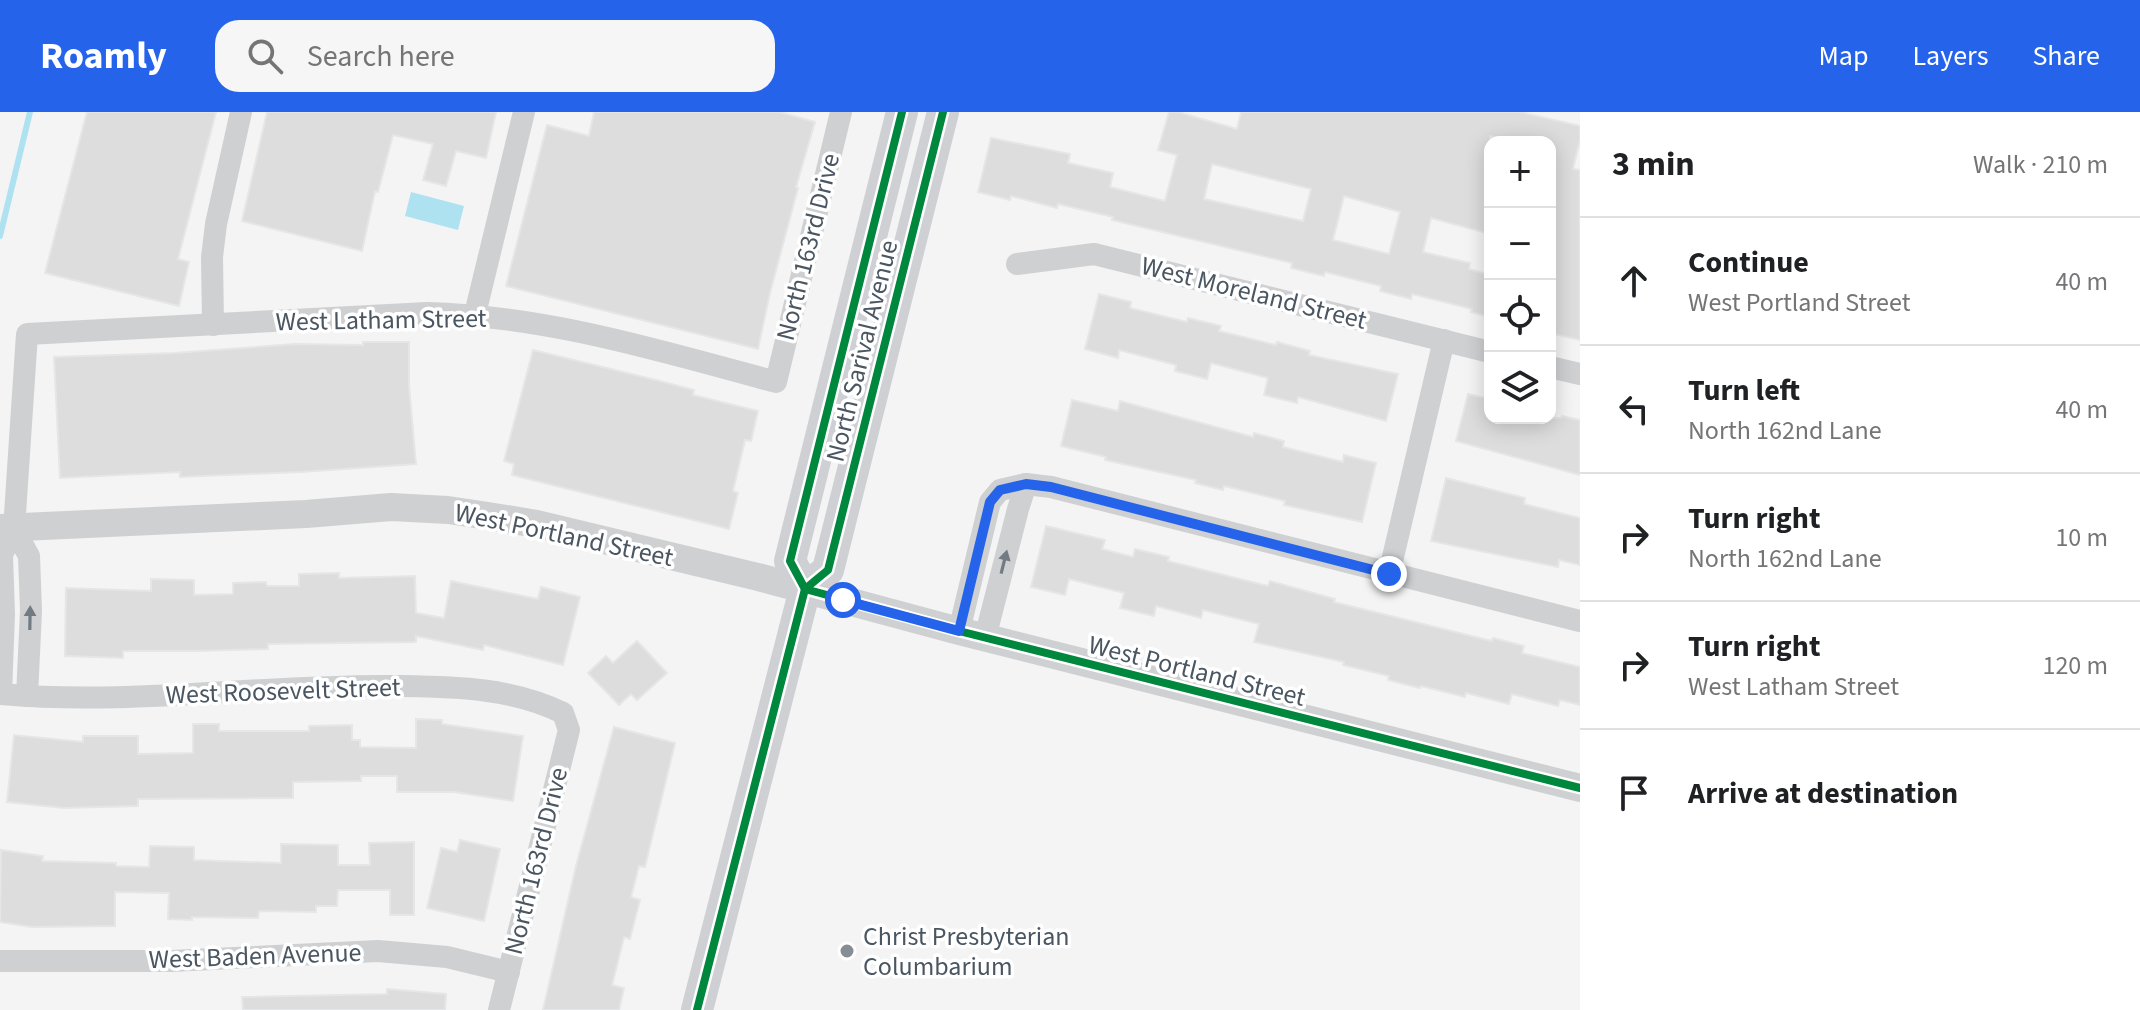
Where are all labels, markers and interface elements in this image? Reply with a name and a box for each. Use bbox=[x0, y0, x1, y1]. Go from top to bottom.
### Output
search box bbox=[215, 20, 775, 92]
text: Roamly bbox=[40, 29, 167, 83]
icon: search bbox=[243, 34, 287, 78]
text: Search here bbox=[307, 35, 455, 78]
text: Map bbox=[1818, 36, 1868, 76]
text: Layers bbox=[1912, 36, 1988, 76]
text: Share bbox=[2032, 36, 2100, 76]
map controls bbox=[1484, 136, 1556, 424]
button: + bbox=[1484, 136, 1556, 208]
text: 3 min bbox=[1612, 140, 1695, 189]
text: Walk · 210 m bbox=[1973, 146, 2108, 183]
street label: North 163rd Drive bbox=[767, 150, 849, 344]
button: − bbox=[1484, 208, 1556, 280]
street label: North Sarival Avenue bbox=[817, 236, 907, 466]
text: Continue bbox=[1688, 241, 1809, 284]
street label: West Moreland Street bbox=[1137, 247, 1371, 339]
icon: ahead bbox=[1612, 259, 1656, 303]
text: 40 m bbox=[2055, 263, 2108, 300]
button: locate bbox=[1484, 280, 1556, 352]
text: West Portland Street bbox=[1688, 284, 1910, 321]
street label: West Latham Street bbox=[275, 300, 487, 340]
button: layers bbox=[1484, 352, 1556, 424]
text: Turn left bbox=[1688, 369, 1800, 412]
icon: left bbox=[1612, 387, 1656, 431]
text: 40 m bbox=[2055, 391, 2108, 428]
text: North 162nd Lane bbox=[1688, 412, 1882, 449]
street label: West Portland Street bbox=[451, 494, 677, 576]
text: Turn right bbox=[1688, 497, 1820, 540]
icon: right bbox=[1612, 515, 1656, 559]
text: 10 m bbox=[2055, 519, 2108, 556]
text: North 162nd Lane bbox=[1688, 540, 1882, 577]
one-way arrow bbox=[999, 550, 1011, 575]
route end bbox=[1371, 556, 1407, 592]
route start bbox=[825, 582, 861, 618]
one-way arrow bbox=[24, 605, 37, 630]
text: Turn right bbox=[1688, 625, 1820, 668]
street label: West Portland Street bbox=[1085, 626, 1310, 716]
icon: right bbox=[1612, 643, 1656, 687]
text: 120 m bbox=[2042, 647, 2108, 684]
street label: West Roosevelt Street bbox=[165, 668, 401, 714]
text: West Latham Street bbox=[1688, 668, 1899, 705]
street label: North 163rd Drive bbox=[495, 764, 577, 958]
icon: arrive bbox=[1612, 771, 1656, 815]
text: Arrive at destination bbox=[1688, 772, 1958, 815]
place label: Christ Presbyterian Columbarium bbox=[863, 918, 1070, 985]
street label: West Baden Avenue bbox=[148, 934, 362, 978]
marker: Christ Presbyterian Columbarium bbox=[838, 942, 856, 960]

